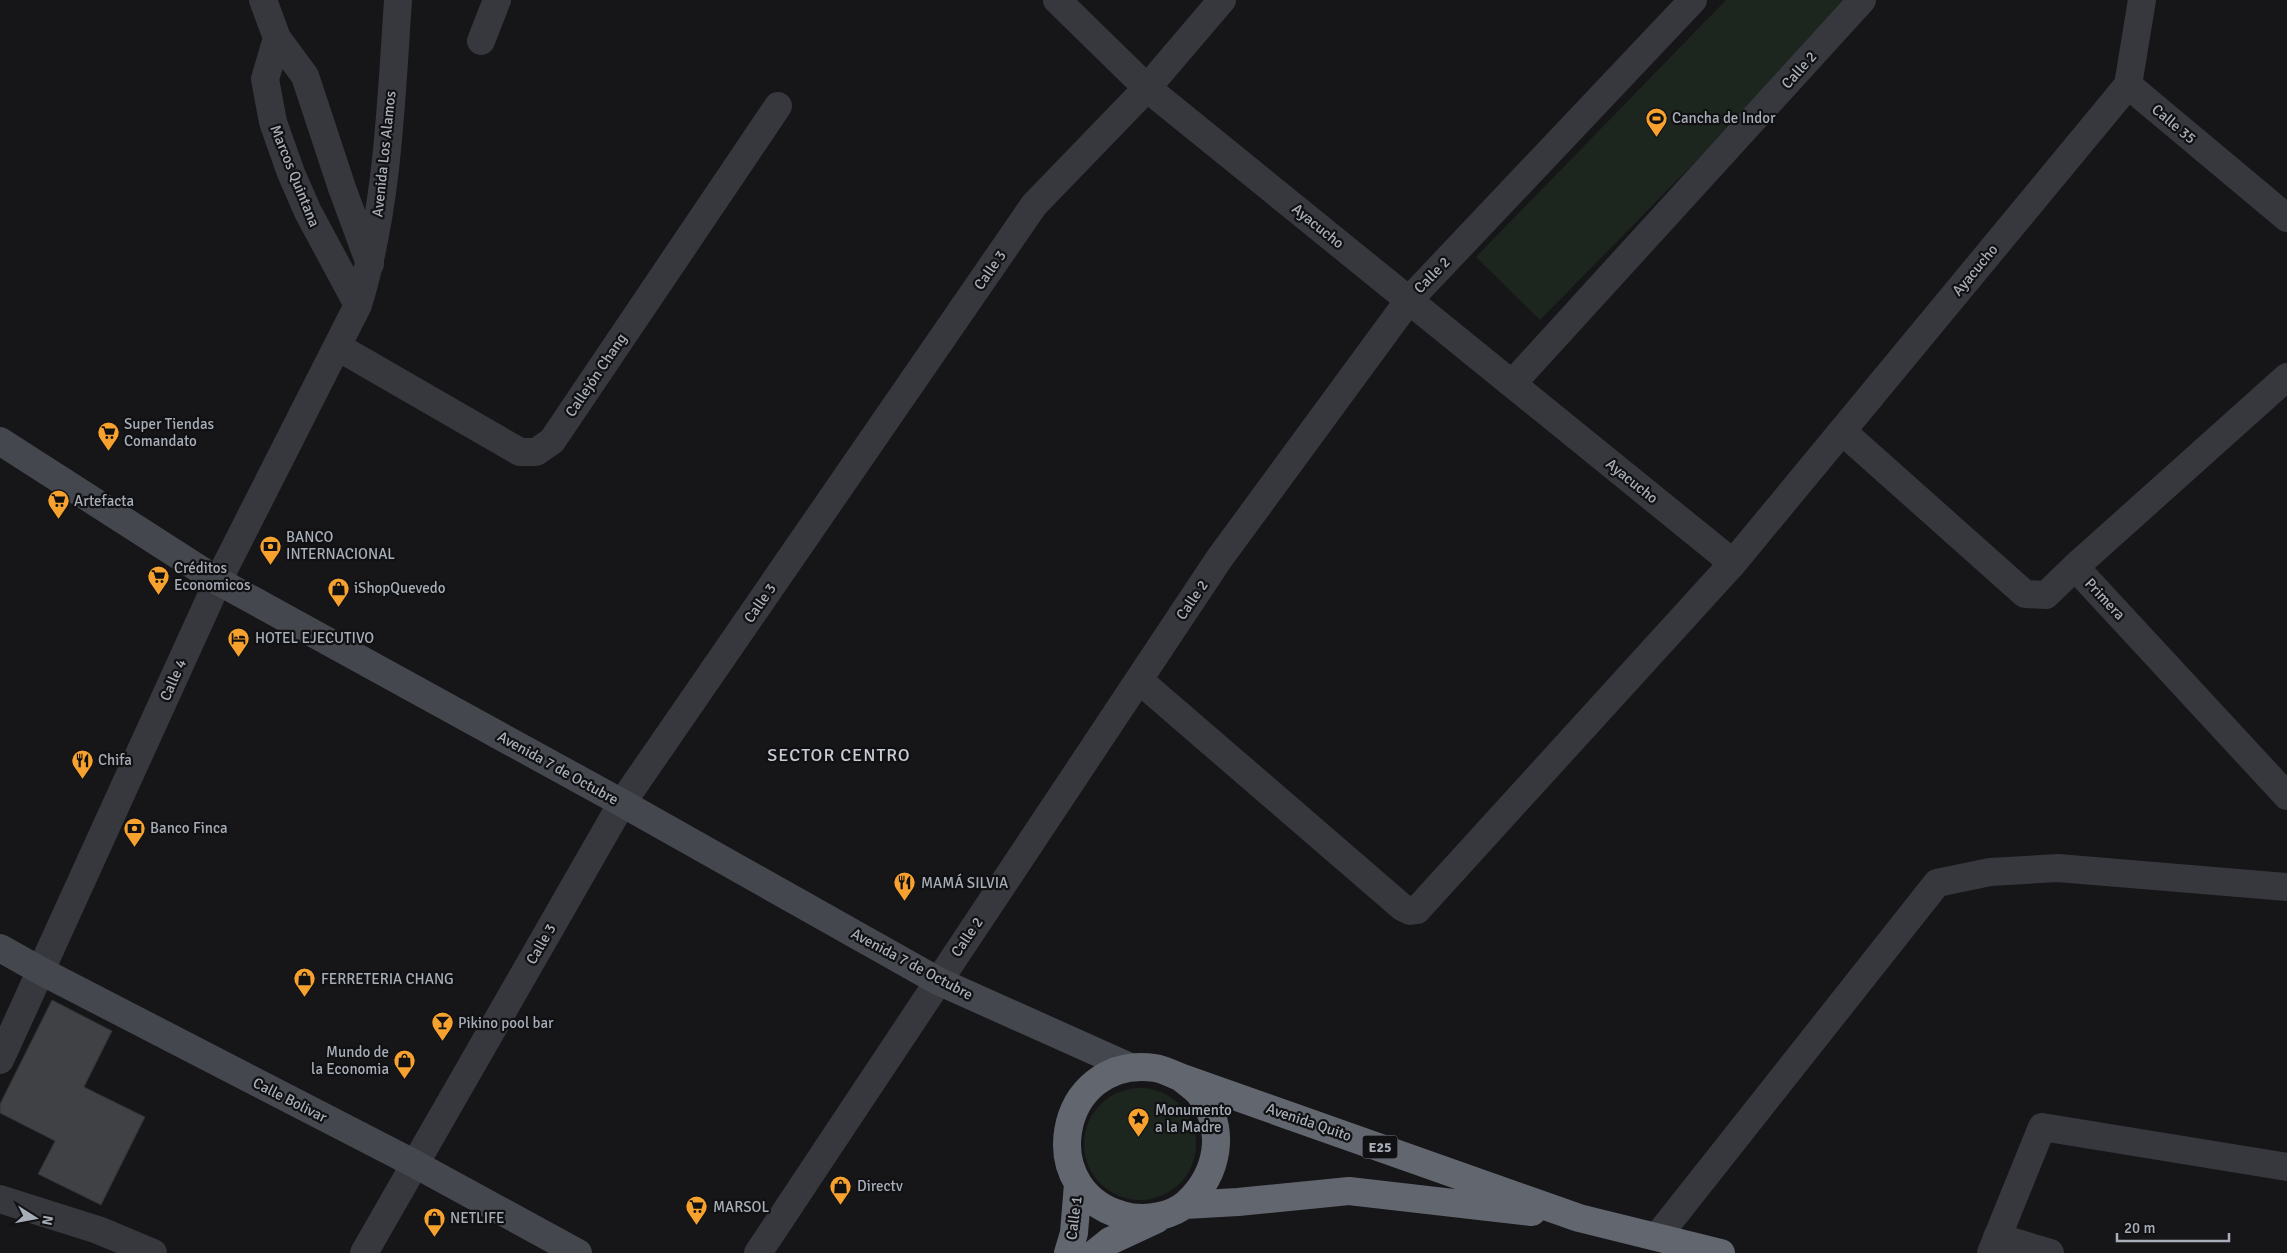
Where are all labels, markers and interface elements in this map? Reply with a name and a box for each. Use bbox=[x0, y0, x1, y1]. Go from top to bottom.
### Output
street label: Calle 2 bbox=[1778, 48, 1820, 92]
street label: Avenida Los Alamos bbox=[368, 90, 400, 218]
street label: Calle 35 bbox=[2148, 100, 2200, 148]
sports icon: Cancha de Indor bbox=[1644, 106, 1668, 137]
place label: Cancha de Indor bbox=[1672, 109, 1776, 127]
street label: Marcos Quintana bbox=[266, 122, 324, 230]
street label: Ayacucho bbox=[1288, 200, 1348, 253]
street label: Ayacucho bbox=[1948, 240, 2002, 299]
street label: Calle 3 bbox=[970, 247, 1010, 293]
street label: Calle 2 bbox=[1410, 253, 1454, 297]
street label: Callejón Chang bbox=[561, 330, 631, 420]
place label: Super Tiendas Comandato bbox=[124, 415, 215, 450]
supermarket icon: Super Tiendas Comandato bbox=[96, 421, 120, 452]
street label: Ayacucho bbox=[1602, 455, 1662, 508]
supermarket icon: Artefacta bbox=[46, 489, 70, 520]
place label: Artefacta bbox=[74, 492, 134, 510]
place label: BANCO INTERNACIONAL bbox=[286, 528, 395, 563]
bank icon: BANCO INTERNACIONAL bbox=[258, 534, 282, 565]
place label: Créditos Economicos bbox=[174, 559, 251, 594]
supermarket icon: Créditos Economicos bbox=[146, 565, 170, 596]
street label: Primera bbox=[2081, 574, 2129, 624]
shop icon: iShopQuevedo bbox=[326, 576, 350, 607]
street label: Calle 2 bbox=[1172, 577, 1212, 623]
place label: iShopQuevedo bbox=[354, 579, 446, 597]
street label: Calle 3 bbox=[740, 580, 780, 626]
hotel icon: HOTEL EJECUTIVO bbox=[227, 626, 251, 657]
place label: HOTEL EJECUTIVO bbox=[255, 629, 374, 647]
street label: Calle 4 bbox=[156, 656, 190, 704]
street label: Avenida 7 de Octubre bbox=[494, 727, 622, 809]
district label: SECTOR CENTRO bbox=[767, 744, 911, 766]
restaurant icon: Chifa bbox=[70, 748, 94, 779]
place label: Chifa bbox=[98, 751, 132, 769]
bank icon: Banco Finca bbox=[122, 816, 146, 847]
place label: Banco Finca bbox=[150, 819, 228, 837]
restaurant icon: MAMÁ SILVIA bbox=[893, 871, 917, 902]
place label: MAMÁ SILVIA bbox=[921, 873, 1008, 892]
street label: Calle 2 bbox=[947, 914, 987, 960]
street label: Calle 3 bbox=[522, 920, 560, 968]
street label: Avenida 7 de Octubre bbox=[848, 924, 976, 1004]
shop icon: FERRETERIA CHANG bbox=[293, 967, 317, 998]
place label: FERRETERIA CHANG bbox=[321, 970, 454, 988]
bar icon: Pikino pool bar bbox=[430, 1011, 454, 1042]
place label: Pikino pool bar bbox=[458, 1014, 554, 1032]
place label: Mundo de la Economia bbox=[311, 1043, 389, 1078]
shop icon: Mundo de la Economia bbox=[393, 1049, 417, 1080]
street label: Calle Bolivar bbox=[250, 1074, 331, 1127]
street label: Avenida Quito bbox=[1264, 1099, 1354, 1145]
place label: Monumento a la Madre bbox=[1155, 1101, 1232, 1136]
place icon: Monumento a la Madre bbox=[1127, 1107, 1151, 1138]
road number: E25 bbox=[1362, 1136, 1398, 1158]
shop icon: Directv bbox=[829, 1174, 853, 1205]
place label: Directv bbox=[857, 1177, 903, 1195]
north arrow bbox=[10, 1193, 60, 1243]
supermarket icon: MARSOL bbox=[685, 1195, 709, 1226]
street label: Calle 1 bbox=[1062, 1195, 1086, 1241]
place label: MARSOL bbox=[713, 1198, 769, 1216]
shop icon: NETLIFE bbox=[422, 1206, 446, 1237]
place label: NETLIFE bbox=[450, 1209, 504, 1227]
scale bar bbox=[2117, 1210, 2230, 1242]
text: N bbox=[38, 1214, 57, 1227]
text: 20 m bbox=[2124, 1219, 2155, 1237]

